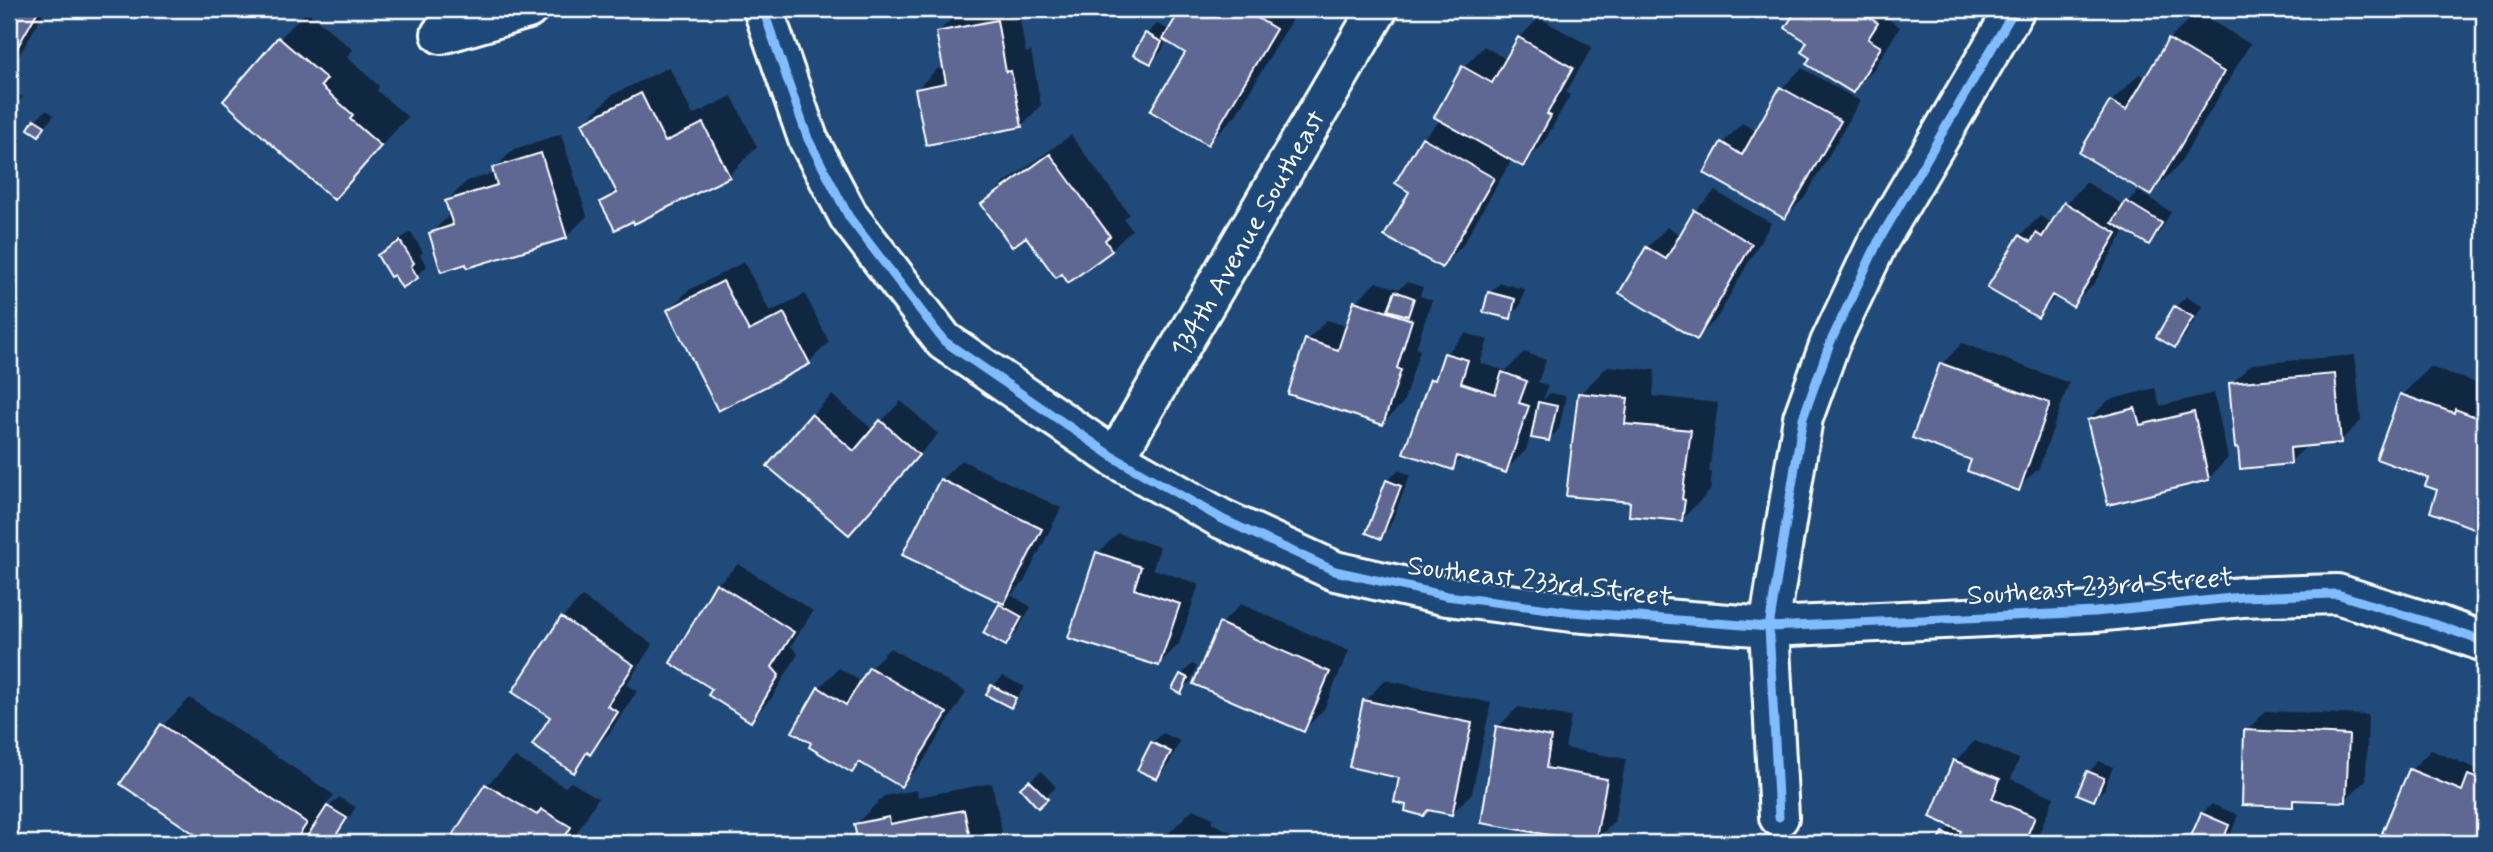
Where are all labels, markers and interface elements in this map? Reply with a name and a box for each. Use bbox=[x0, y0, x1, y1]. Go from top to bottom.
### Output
street label: 134th Avenue Southeast bbox=[1163, 103, 1336, 365]
street label: Southeast 233rd Street bbox=[1405, 548, 1674, 617]
street label: Southeast 233rd Street bbox=[1966, 560, 2234, 615]

